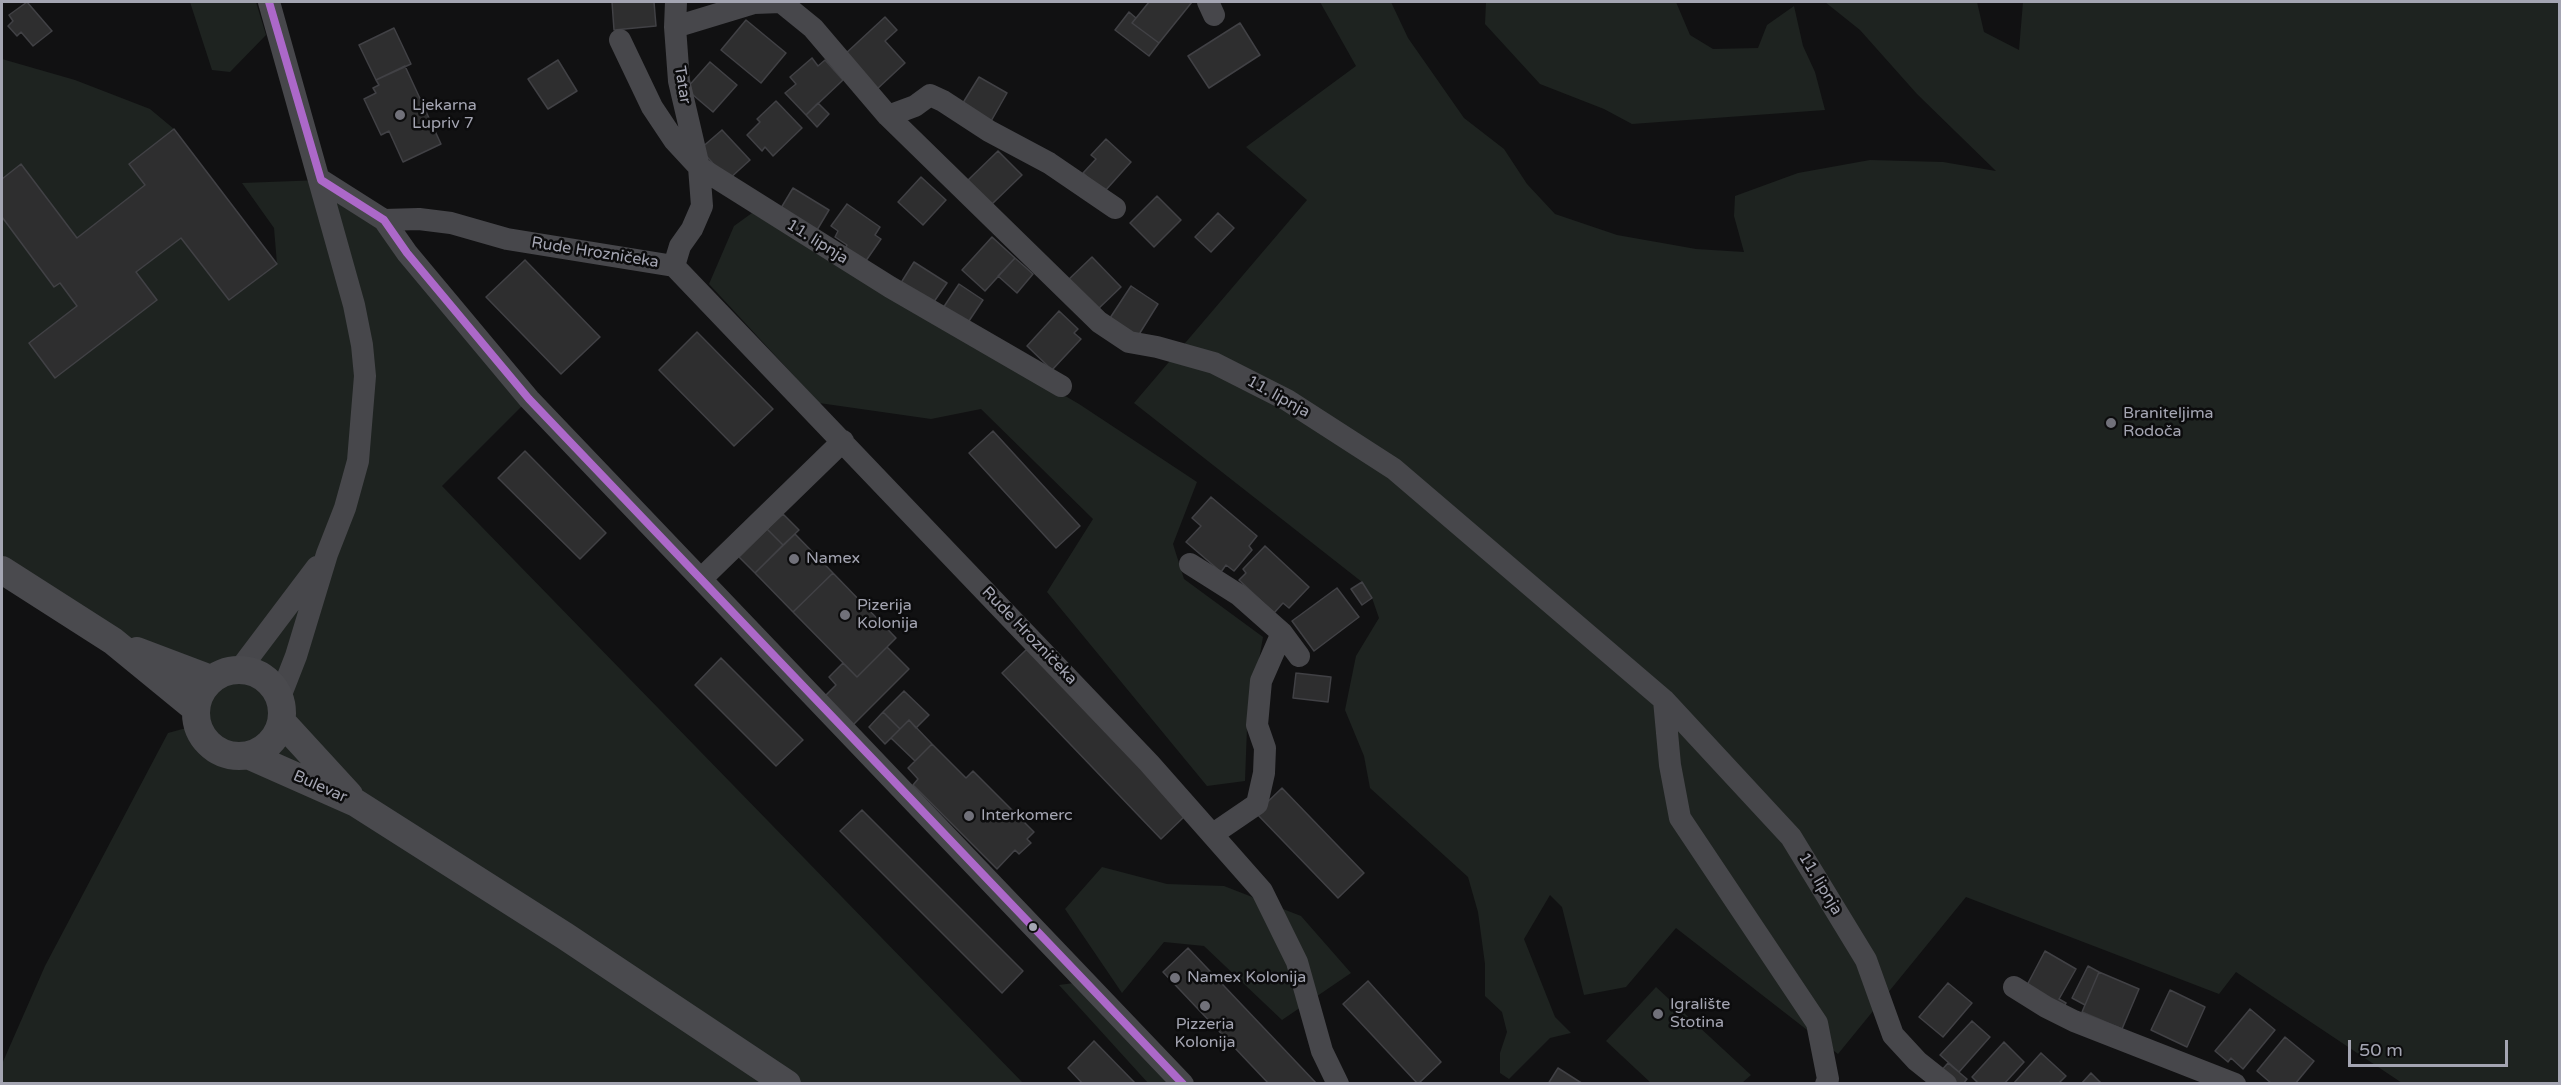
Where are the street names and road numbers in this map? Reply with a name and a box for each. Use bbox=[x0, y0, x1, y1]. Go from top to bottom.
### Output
street label: Tatar bbox=[670, 64, 694, 106]
street label: 11. lipnja bbox=[783, 216, 851, 268]
street label: Rude Hrozničeka bbox=[530, 233, 660, 273]
street label: 11. lipnja bbox=[1243, 372, 1313, 422]
street label: Rude Hrozničeka bbox=[977, 583, 1081, 689]
street label: Bulevar bbox=[290, 767, 350, 807]
street label: 11. lipnja bbox=[1794, 849, 1846, 919]

